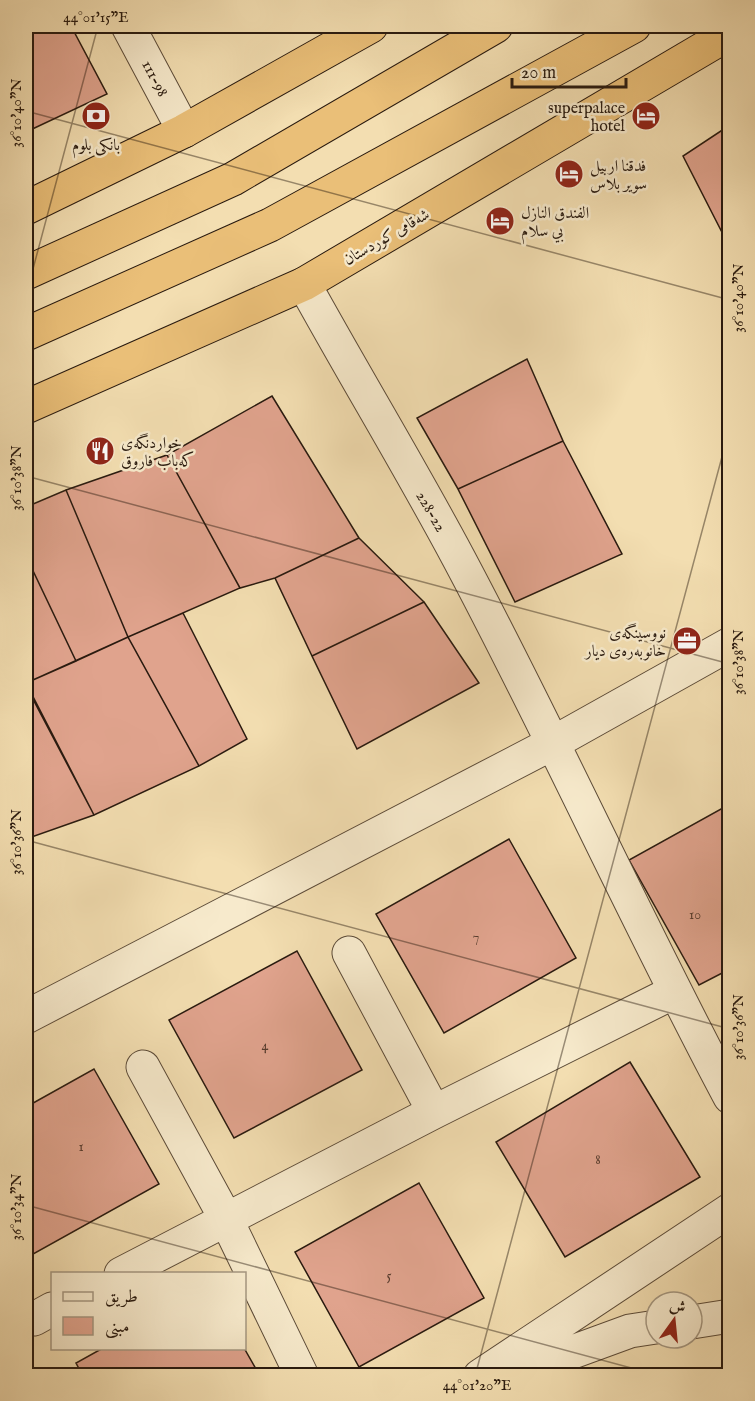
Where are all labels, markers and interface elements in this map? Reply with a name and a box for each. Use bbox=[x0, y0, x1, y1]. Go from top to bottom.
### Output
text: 44°01'15"E bbox=[63, 8, 129, 27]
scale bar bbox=[512, 51, 626, 89]
street label: 111-98 bbox=[136, 57, 172, 101]
text: 20 m bbox=[521, 62, 556, 85]
text: 36°10'40"N bbox=[7, 79, 26, 147]
place label: superpalace hotel bbox=[548, 99, 626, 137]
bank icon: بانکی بلوم bbox=[80, 100, 112, 132]
hotel icon: superpalace hotel bbox=[630, 100, 662, 132]
place label: بانکی بلوم bbox=[72, 136, 120, 159]
place label: فدقنا اربيل سوير بلاس bbox=[590, 157, 647, 195]
hotel icon: فدقنا اربيل سوير بلاس bbox=[553, 158, 585, 190]
place label: الفندق النازل بي سلام bbox=[521, 204, 589, 245]
street label: شەقامی کوردستان bbox=[340, 205, 434, 270]
hotel icon: الفندق النازل بي سلام bbox=[484, 205, 516, 237]
text: 36°10'40"N bbox=[729, 264, 748, 332]
place label: خواردنگەی کەباب فاروق bbox=[121, 433, 194, 472]
restaurant icon: خواردنگەی کەباب فاروق bbox=[84, 435, 116, 467]
text: 36°10'38"N bbox=[7, 445, 26, 511]
street label: 228-22 bbox=[411, 488, 450, 536]
place label: نووسینگەی خانوبەرەی دیار bbox=[583, 623, 666, 662]
office icon: نووسینگەی خانوبەرەی دیار bbox=[671, 625, 703, 657]
text: 36°10'38"N bbox=[729, 629, 748, 695]
text: 36°10'36"N bbox=[7, 809, 26, 875]
house number: 10 bbox=[689, 906, 701, 924]
house number: 7 bbox=[473, 928, 479, 946]
text: 36°10'36"N bbox=[729, 994, 748, 1060]
house number: 4 bbox=[262, 1037, 269, 1055]
house number: 1 bbox=[78, 1138, 84, 1156]
house number: 8 bbox=[595, 1151, 601, 1169]
text: 36°10'34"N bbox=[7, 1173, 26, 1241]
house number: 5 bbox=[386, 1267, 392, 1285]
legend bbox=[51, 1272, 246, 1350]
text: طريق bbox=[105, 1286, 138, 1309]
north arrow bbox=[644, 1290, 704, 1350]
text: ش bbox=[667, 1296, 688, 1319]
text: مبنى bbox=[105, 1316, 130, 1339]
text: 44°01'20"E bbox=[443, 1376, 511, 1395]

